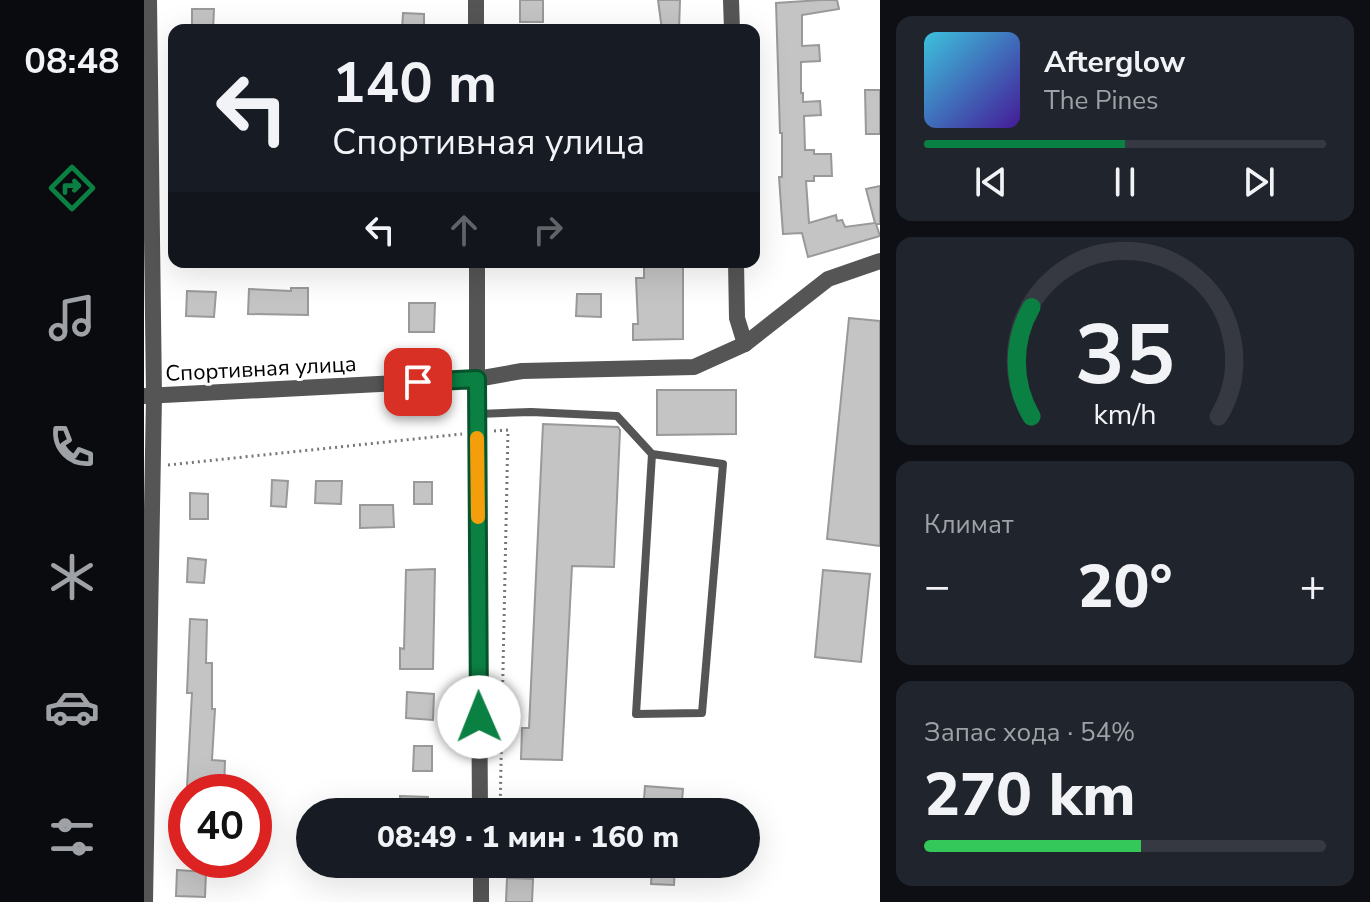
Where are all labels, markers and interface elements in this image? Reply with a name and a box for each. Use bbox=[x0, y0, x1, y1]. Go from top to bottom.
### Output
text: 08:48 bbox=[24, 37, 120, 86]
text: Afterglow bbox=[1044, 42, 1185, 83]
text: 140 m bbox=[332, 45, 497, 122]
icon: left bbox=[200, 56, 304, 160]
text: The Pines bbox=[1044, 83, 1159, 118]
text: Спортивная улица bbox=[332, 118, 645, 167]
icon: directions bbox=[44, 160, 100, 216]
icon: previous bbox=[969, 160, 1013, 204]
icon: pause bbox=[1103, 160, 1147, 204]
icon: next bbox=[1237, 160, 1281, 204]
icon: left bbox=[358, 208, 402, 252]
icon: ahead bbox=[442, 208, 486, 252]
icon: right bbox=[526, 208, 570, 252]
icon: music bbox=[44, 290, 100, 346]
text: 35 bbox=[1075, 298, 1175, 411]
pin bbox=[384, 348, 452, 416]
street label: Спортивная улица bbox=[165, 349, 357, 389]
icon: arrive bbox=[396, 360, 440, 404]
text: km/h bbox=[1094, 395, 1156, 434]
icon: phone bbox=[44, 419, 100, 475]
text: Климат bbox=[924, 507, 1013, 542]
text: 20° bbox=[1077, 546, 1173, 628]
icon: climate bbox=[44, 549, 100, 605]
text: − bbox=[924, 557, 950, 617]
text: + bbox=[1300, 557, 1326, 617]
position arrow bbox=[437, 675, 521, 759]
icon: car bbox=[44, 679, 100, 735]
text: Запас хода · 54% bbox=[924, 715, 1135, 750]
text: 270 km bbox=[924, 754, 1136, 836]
speed limit sign: 40 bbox=[168, 774, 272, 878]
icon: filters bbox=[44, 809, 100, 865]
text: 08:49 · 1 мин · 160 m bbox=[377, 817, 679, 858]

